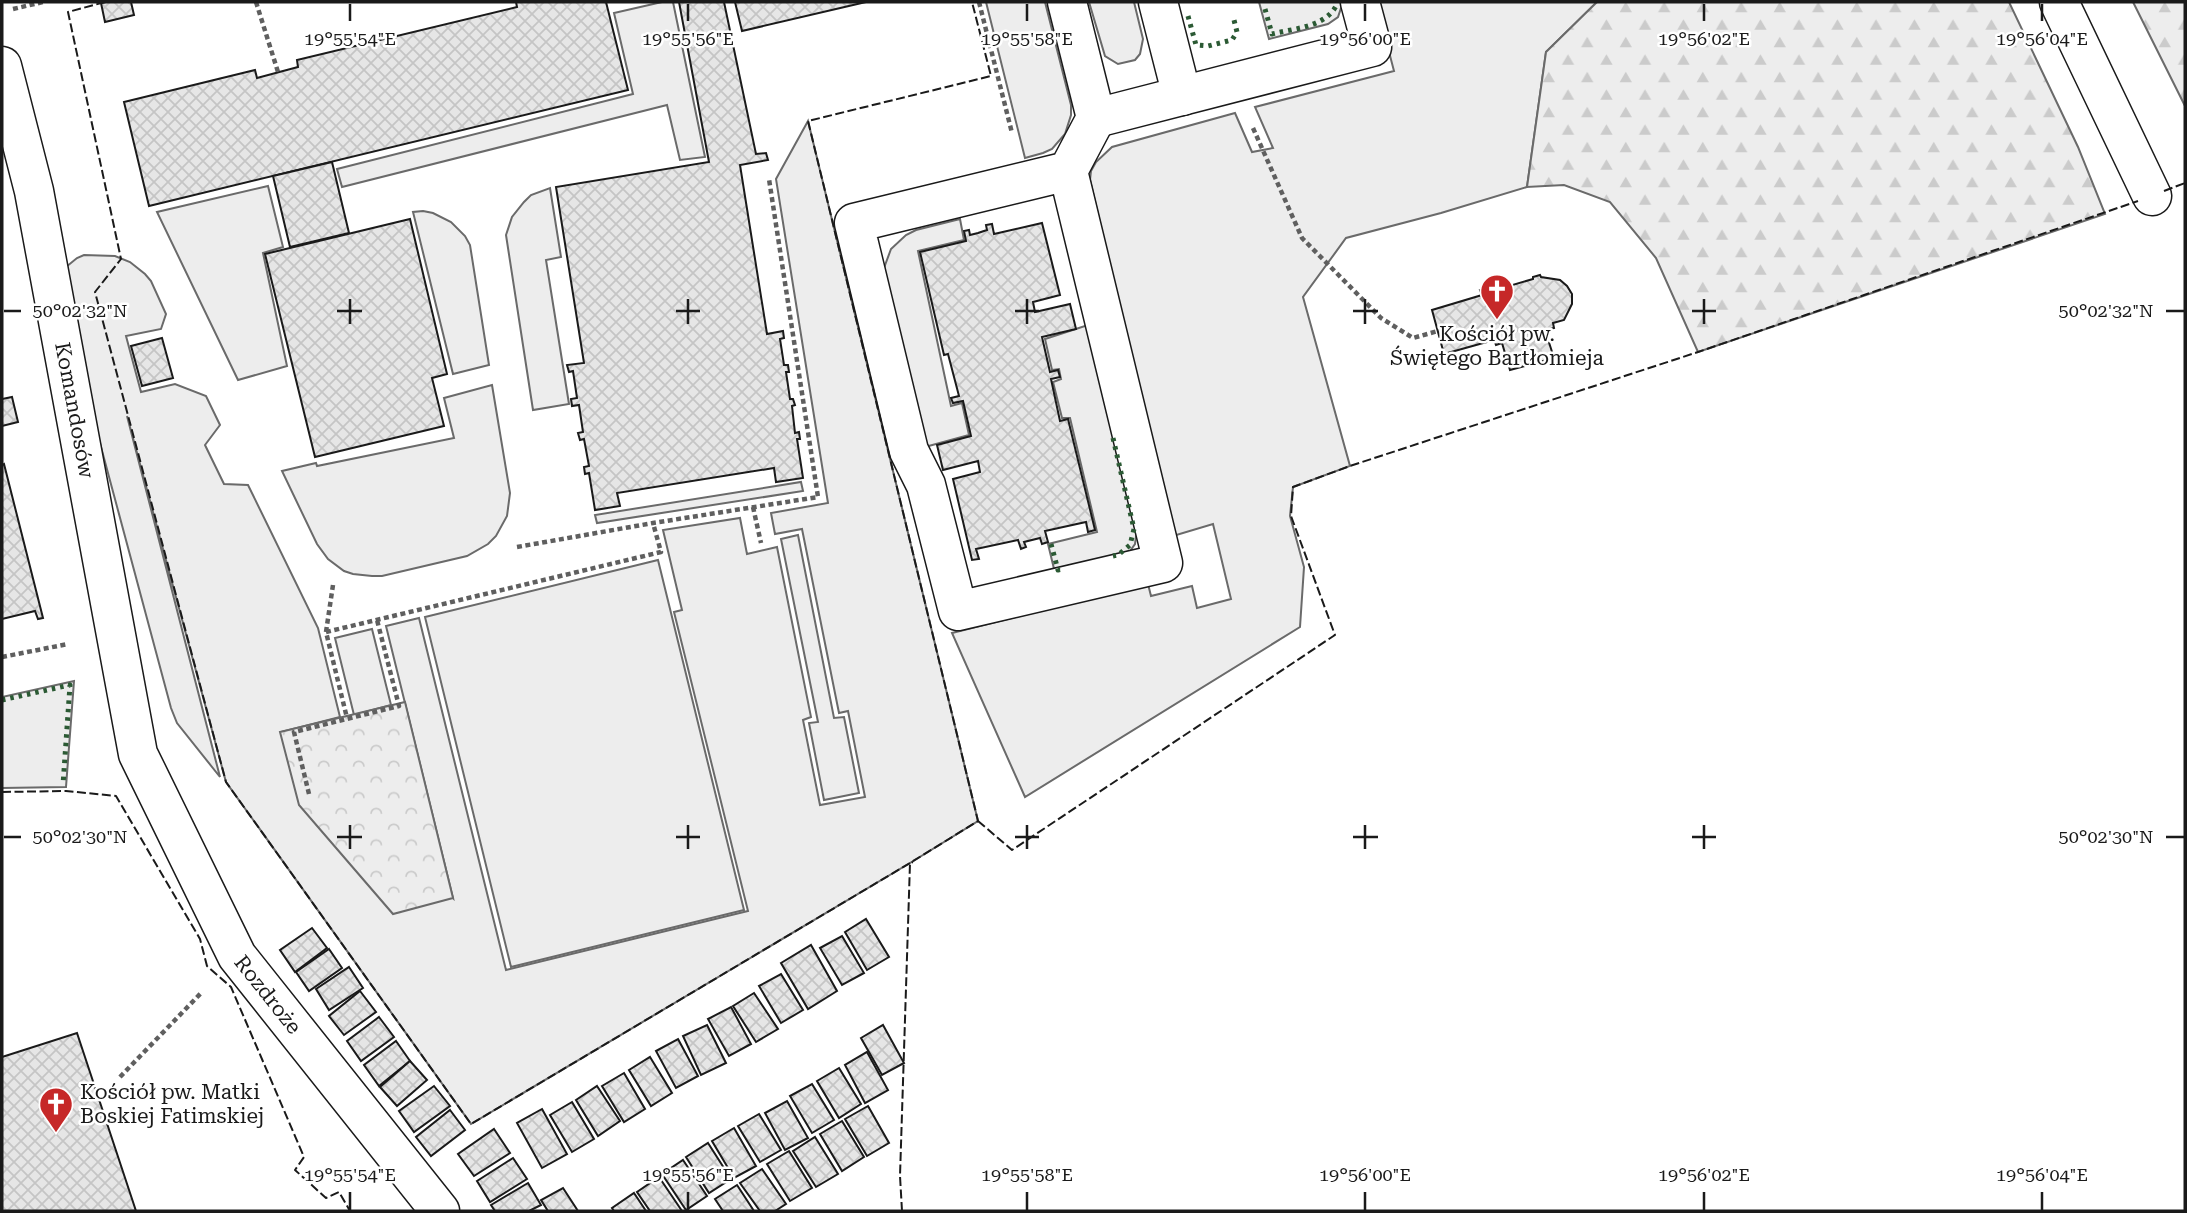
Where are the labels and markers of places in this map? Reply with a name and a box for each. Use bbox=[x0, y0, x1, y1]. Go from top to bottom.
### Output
church icon: Kościół pw. Świętego Bartłomieja bbox=[1478, 272, 1516, 321]
place label: Kościół pw. Świętego Bartłomieja bbox=[1390, 322, 1605, 370]
place label: Kościół pw. Matki Boskiej Fatimskiej bbox=[80, 1080, 264, 1128]
church icon: Kościół pw. Matki Boskiej Fatimskiej bbox=[37, 1085, 75, 1134]

